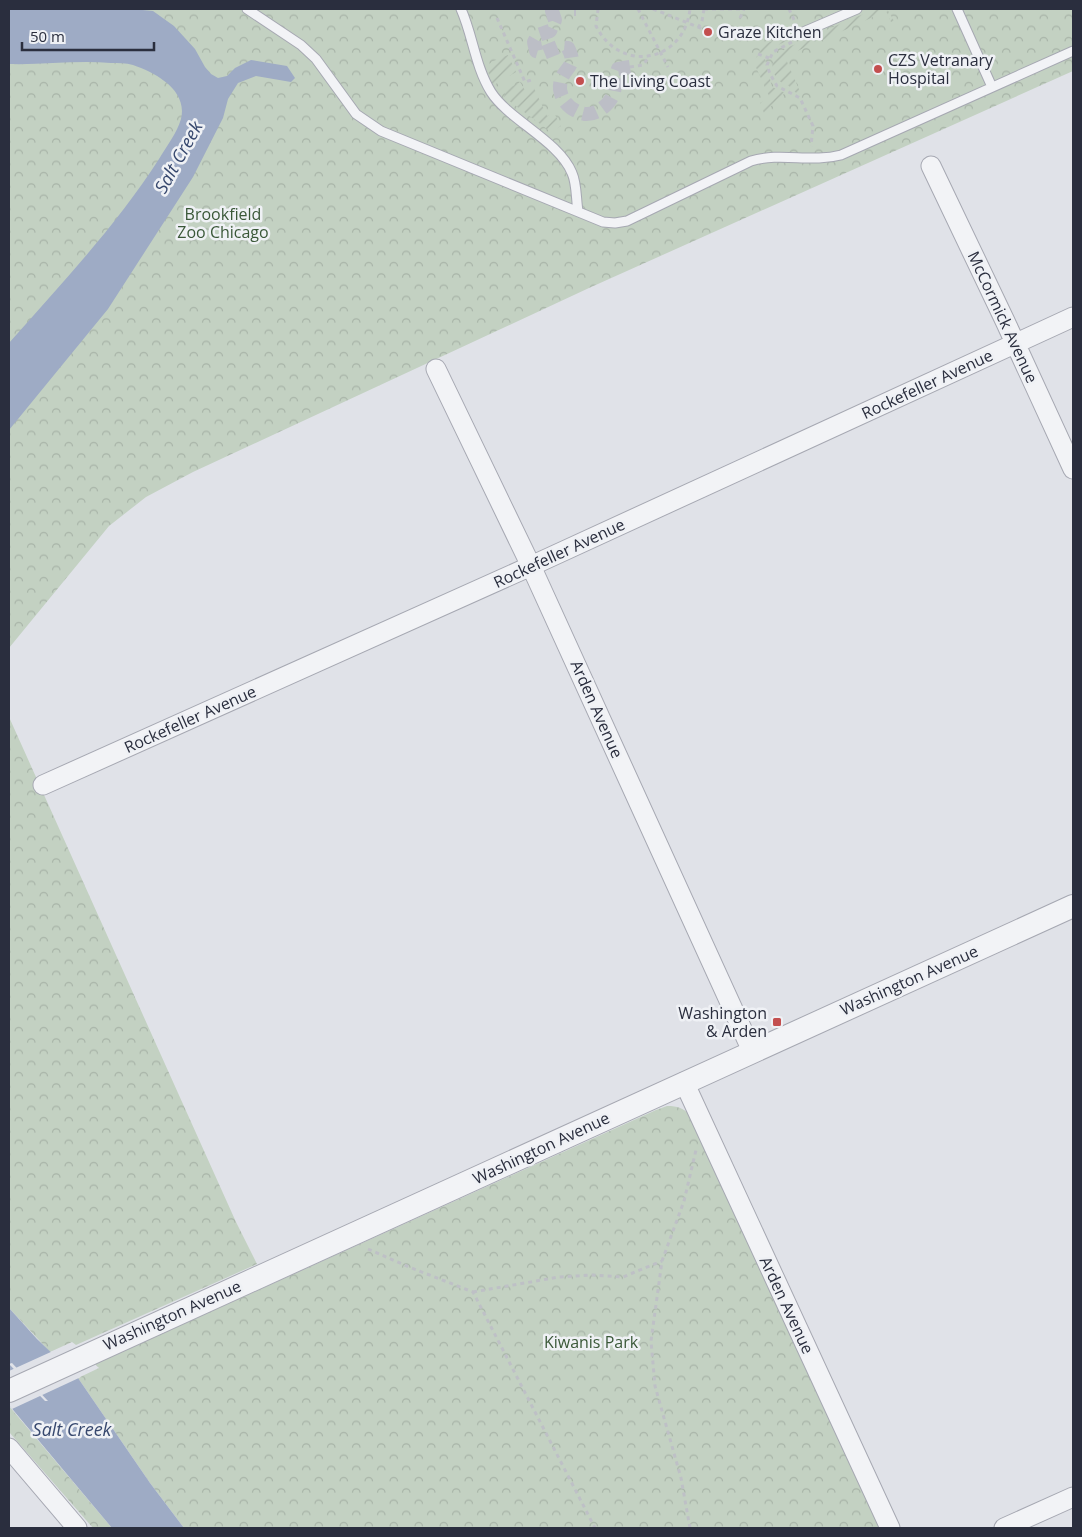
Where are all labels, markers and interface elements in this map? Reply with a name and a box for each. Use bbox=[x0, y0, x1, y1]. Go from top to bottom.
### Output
scale bar bbox=[22, 20, 155, 52]
place label: Graze Kitchen bbox=[718, 21, 822, 43]
text: 50 m bbox=[30, 26, 65, 46]
marker: Graze Kitchen bbox=[702, 26, 714, 38]
place label: CZS Vetranary Hospital bbox=[888, 49, 994, 89]
marker: CZS Vetranary Hospital bbox=[872, 63, 884, 75]
place label: The Living Coast bbox=[590, 70, 711, 92]
marker: The Living Coast bbox=[574, 75, 586, 87]
water label: Salt Creek bbox=[148, 116, 208, 197]
park label: Brookfield Zoo Chicago bbox=[177, 203, 269, 243]
street label: McCormick Avenue bbox=[963, 248, 1043, 386]
street label: Rockefeller Avenue bbox=[858, 344, 996, 424]
street label: Rockefeller Avenue bbox=[490, 513, 628, 593]
street label: Arden Avenue bbox=[566, 657, 628, 761]
street label: Rockefeller Avenue bbox=[120, 680, 260, 758]
street label: Washington Avenue bbox=[837, 940, 981, 1020]
place label: Washington & Arden bbox=[678, 1002, 767, 1042]
marker: Washington & Arden bbox=[771, 1016, 783, 1028]
street label: Washington Avenue bbox=[469, 1107, 613, 1189]
street label: Arden Avenue bbox=[755, 1253, 819, 1357]
street label: Washington Avenue bbox=[100, 1275, 244, 1355]
park label: Kiwanis Park bbox=[544, 1331, 639, 1353]
water label: Salt Creek bbox=[33, 1417, 113, 1441]

